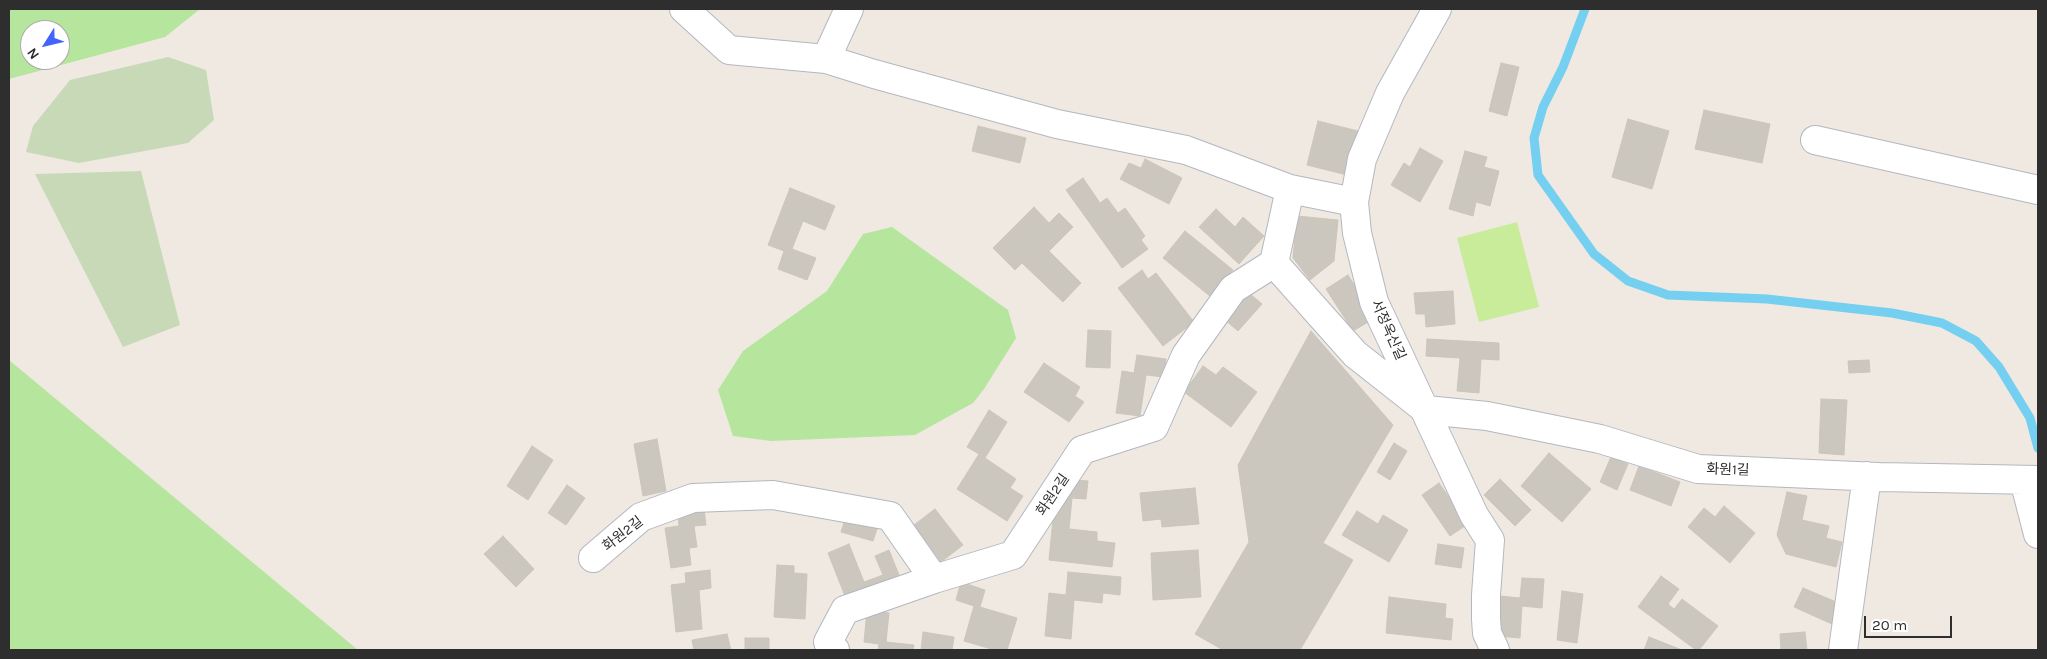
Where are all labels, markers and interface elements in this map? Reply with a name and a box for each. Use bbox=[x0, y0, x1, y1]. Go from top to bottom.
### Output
north arrow bbox=[20, 20, 70, 70]
text: N bbox=[23, 44, 43, 63]
street label: 서정옥산길 bbox=[1367, 297, 1409, 363]
street label: 화원1길 bbox=[1706, 461, 1750, 479]
street label: 화원2길 bbox=[1033, 471, 1073, 519]
street label: 화원2길 bbox=[599, 513, 647, 555]
scale bar bbox=[1867, 606, 1954, 638]
text: 20 m bbox=[1872, 616, 1907, 634]

